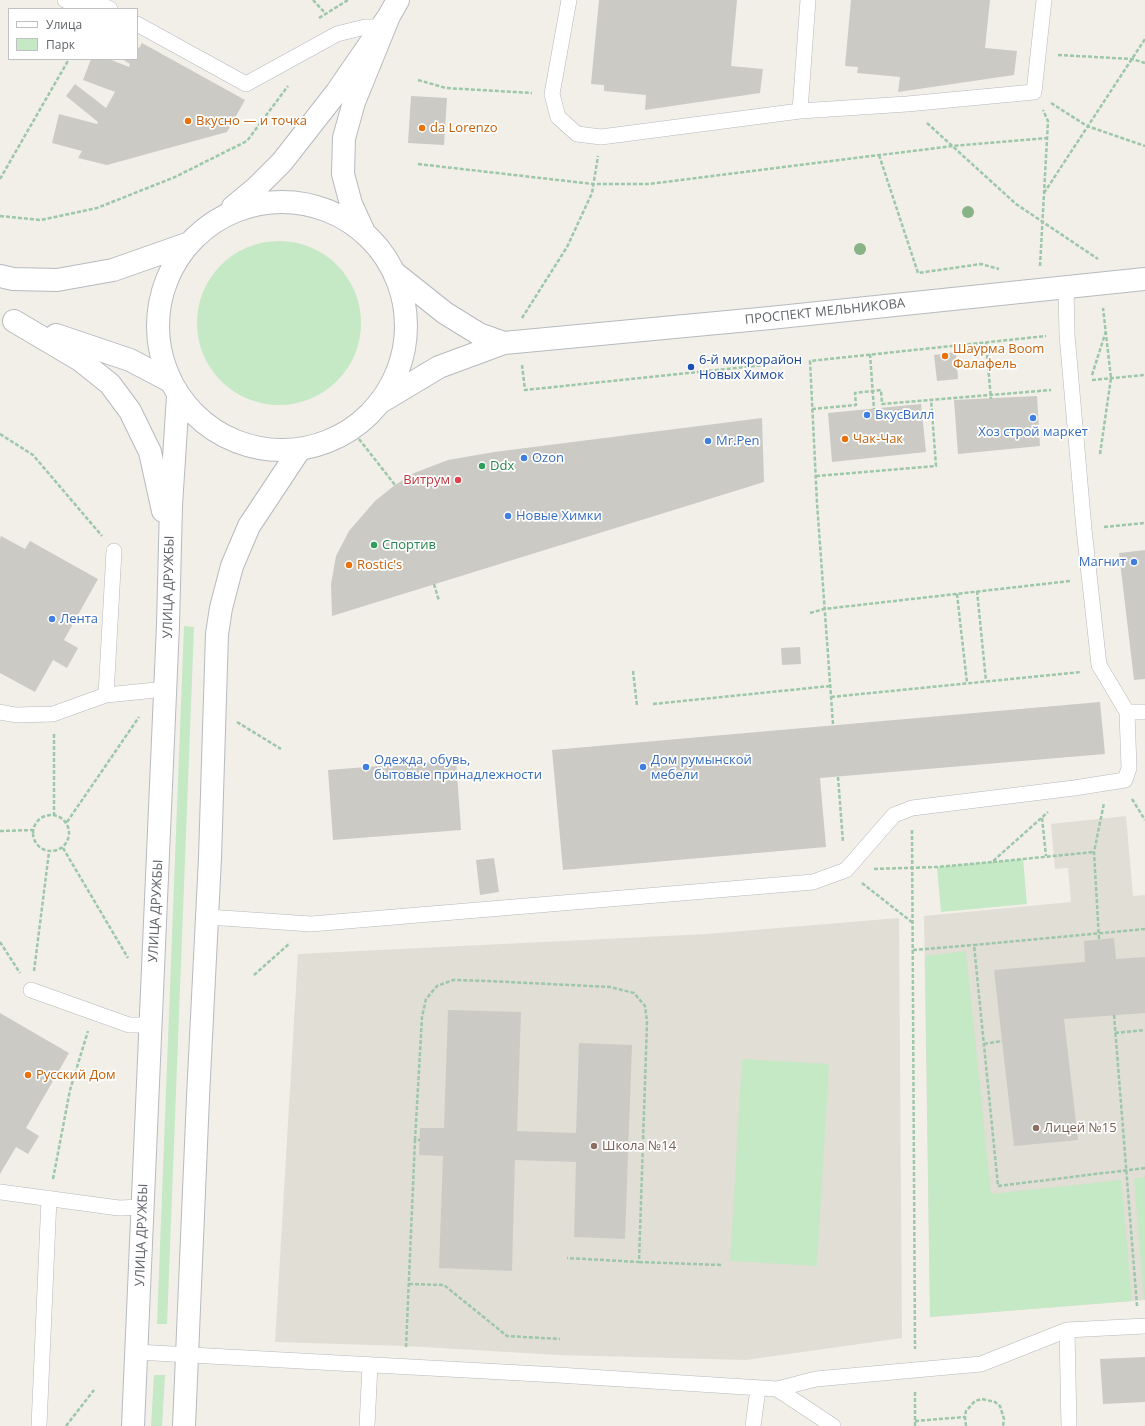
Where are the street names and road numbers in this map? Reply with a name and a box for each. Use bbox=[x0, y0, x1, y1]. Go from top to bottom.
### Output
street label: ПРОСПЕКТ МЕЛЬНИКОВА bbox=[744, 296, 906, 328]
street label: УЛИЦА ДРУЖБЫ bbox=[160, 535, 178, 639]
street label: УЛИЦА ДРУЖБЫ bbox=[146, 859, 166, 963]
street label: УЛИЦА ДРУЖБЫ bbox=[132, 1183, 152, 1287]

